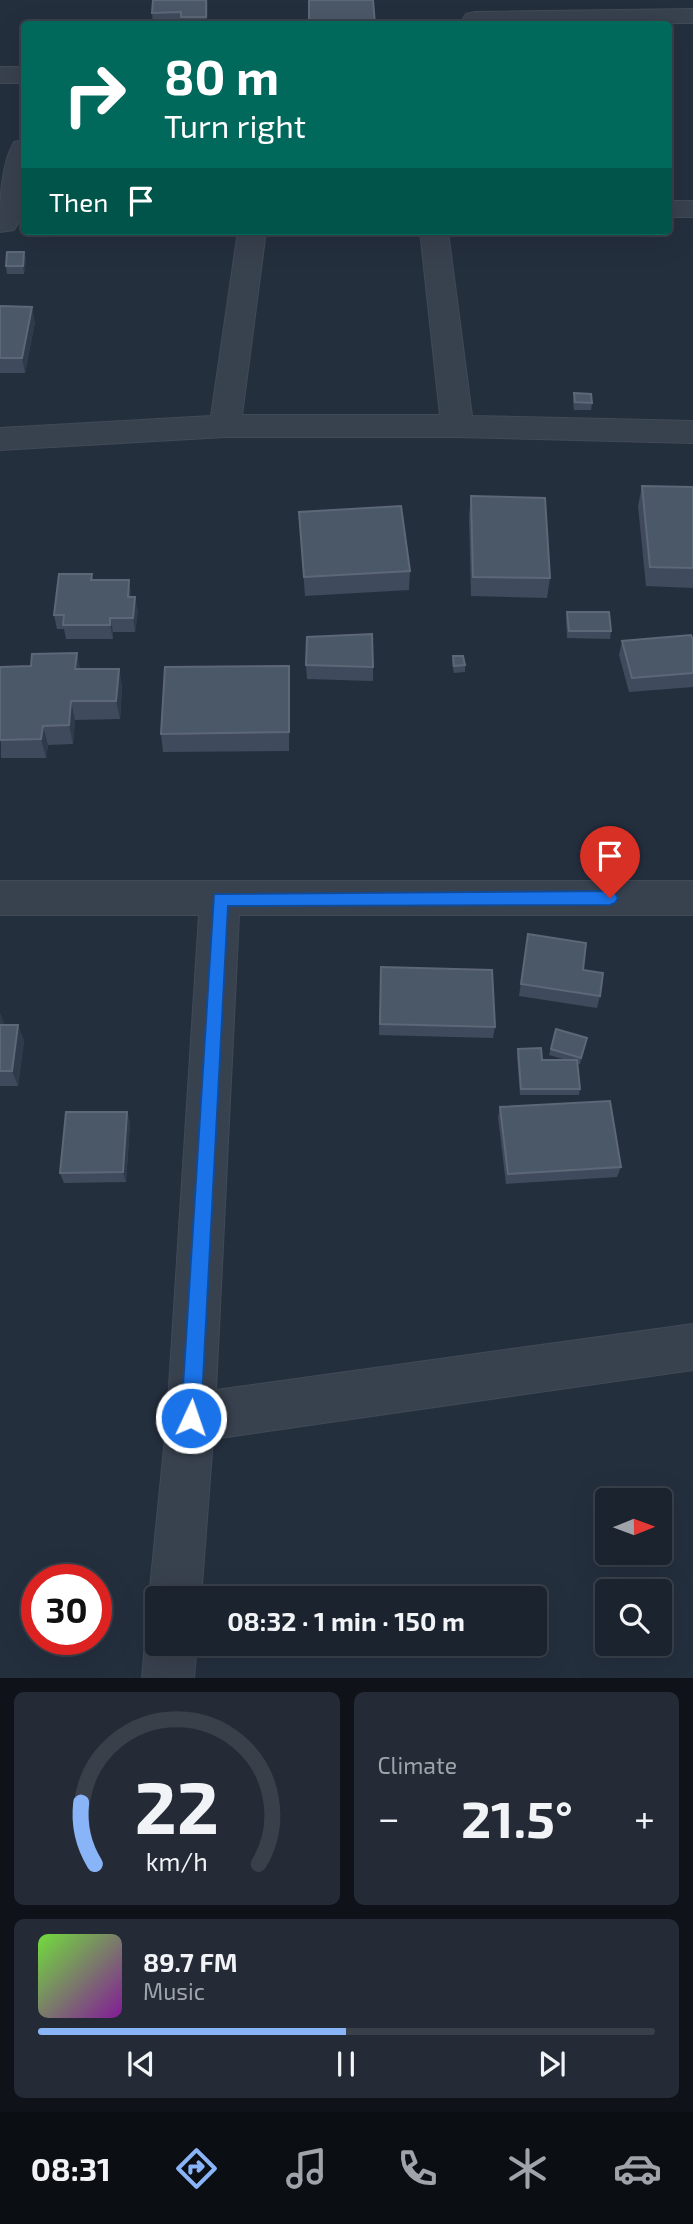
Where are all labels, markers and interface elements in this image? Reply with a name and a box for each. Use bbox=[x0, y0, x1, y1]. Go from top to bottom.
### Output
text: 80 m bbox=[164, 46, 279, 105]
icon: right bbox=[49, 49, 140, 140]
text: Turn right bbox=[164, 106, 306, 144]
icon: arrive bbox=[122, 182, 160, 220]
text: Then bbox=[49, 186, 108, 217]
pin bbox=[580, 826, 640, 898]
icon: arrive bbox=[591, 837, 629, 875]
position arrow bbox=[154, 1381, 228, 1455]
north arrow bbox=[595, 1488, 672, 1564]
map controls bbox=[595, 1488, 672, 1656]
speed limit sign: 30 bbox=[21, 1564, 112, 1655]
button: search bbox=[595, 1579, 672, 1656]
text: 08:32 · 1 min · 150 m bbox=[227, 1605, 465, 1636]
text: Climate bbox=[378, 1751, 457, 1779]
text: 22 bbox=[134, 1762, 219, 1850]
text: 21.5° bbox=[461, 1786, 573, 1848]
text: − bbox=[378, 1794, 400, 1840]
text: + bbox=[634, 1794, 655, 1840]
text: km/h bbox=[146, 1846, 208, 1876]
text: 89.7 FM bbox=[143, 1946, 238, 1977]
text: Music bbox=[143, 1977, 205, 2005]
icon: previous bbox=[122, 2045, 160, 2083]
icon: pause bbox=[327, 2045, 365, 2083]
icon: next bbox=[533, 2045, 571, 2083]
icon: directions bbox=[172, 2144, 221, 2193]
icon: music bbox=[282, 2144, 331, 2193]
icon: phone bbox=[393, 2144, 442, 2193]
icon: climate bbox=[503, 2144, 552, 2193]
icon: car bbox=[613, 2144, 662, 2193]
text: 08:31 bbox=[31, 2149, 111, 2187]

